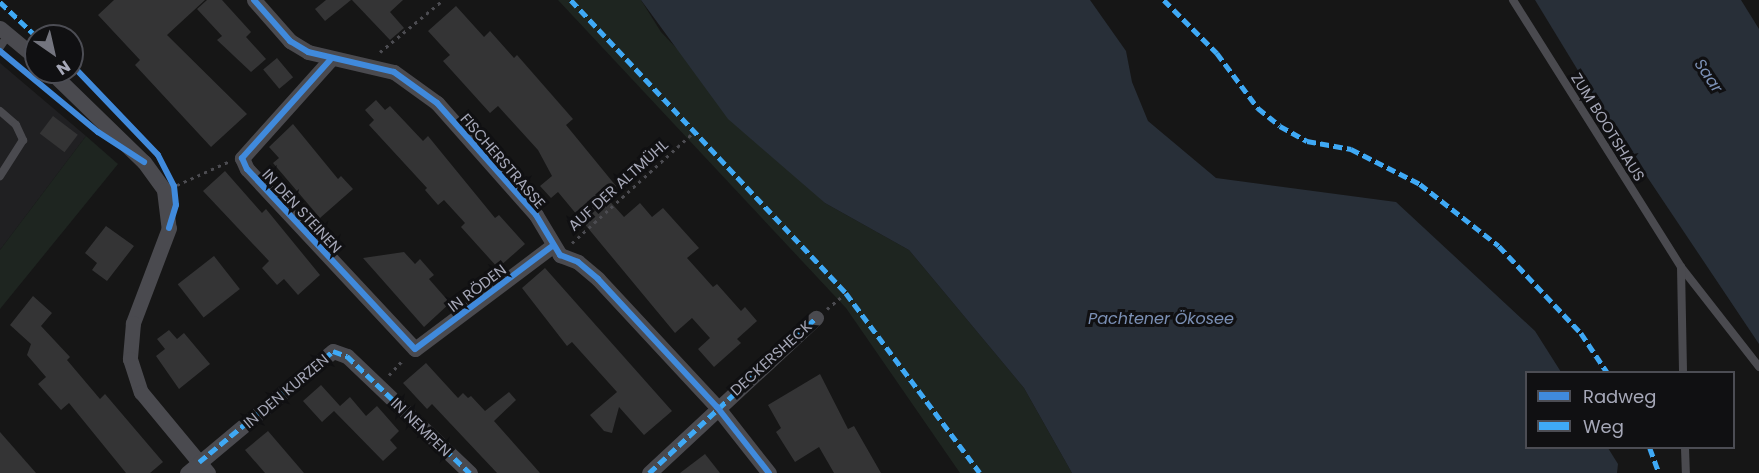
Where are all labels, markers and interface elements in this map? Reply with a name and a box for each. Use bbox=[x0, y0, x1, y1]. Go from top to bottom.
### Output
north arrow bbox=[24, 24, 84, 84]
text: N bbox=[52, 55, 75, 81]
water label: Saar bbox=[1690, 55, 1726, 97]
street label: ZUM BOOTSHAUS bbox=[1567, 70, 1649, 184]
street label: FISCHERSTRASSE bbox=[457, 110, 549, 212]
street label: AUF DER ALTMÜHL bbox=[564, 136, 672, 234]
street label: IN DEN STEINEN bbox=[259, 165, 345, 257]
street label: IN RÖDEN bbox=[444, 260, 510, 316]
water label: Pachtener Ökosee bbox=[1088, 309, 1234, 329]
street label: DECKERSHECK bbox=[727, 317, 815, 399]
street label: IN DEN KURZEN bbox=[240, 350, 332, 432]
legend bbox=[1525, 371, 1735, 449]
text: Radweg bbox=[1583, 384, 1656, 409]
street label: IN NEMPEN bbox=[387, 394, 455, 460]
text: Weg bbox=[1583, 414, 1624, 439]

